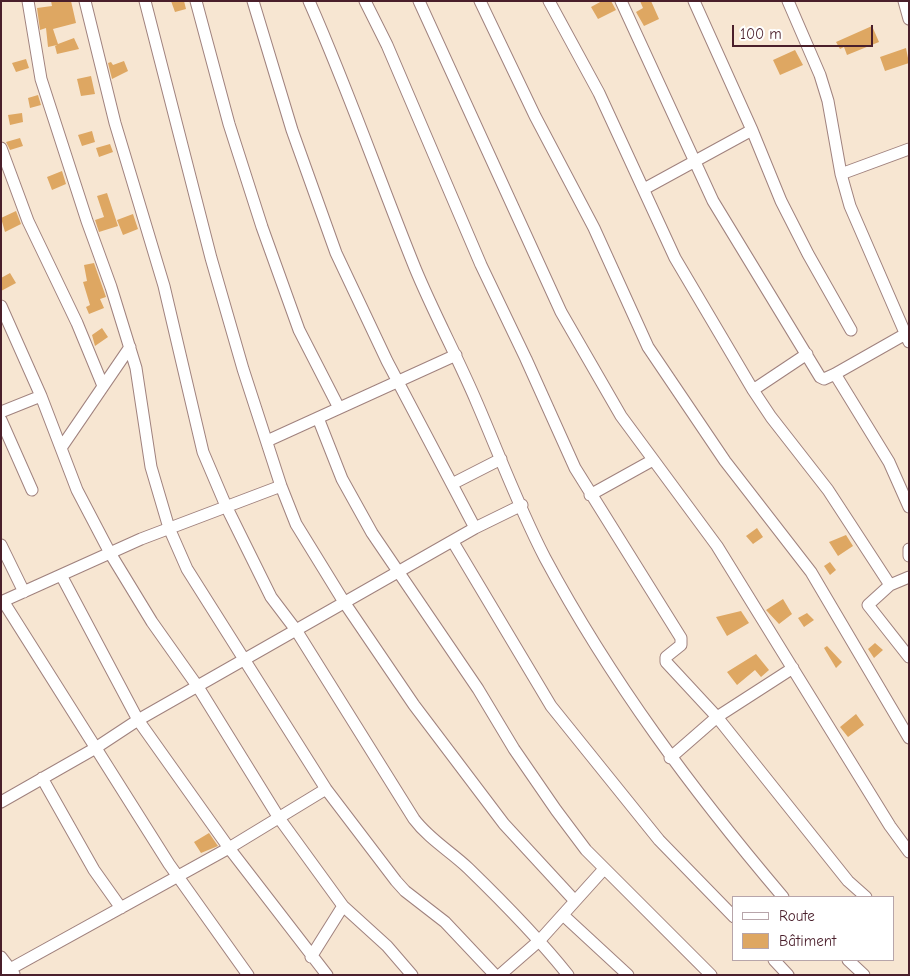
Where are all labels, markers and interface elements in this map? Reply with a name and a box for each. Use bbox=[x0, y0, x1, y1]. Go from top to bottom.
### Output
scale bar bbox=[735, 15, 876, 47]
text: 100 m bbox=[740, 25, 782, 43]
legend bbox=[732, 896, 895, 961]
text: Route bbox=[779, 907, 815, 925]
text: Bâtiment bbox=[779, 932, 836, 950]

